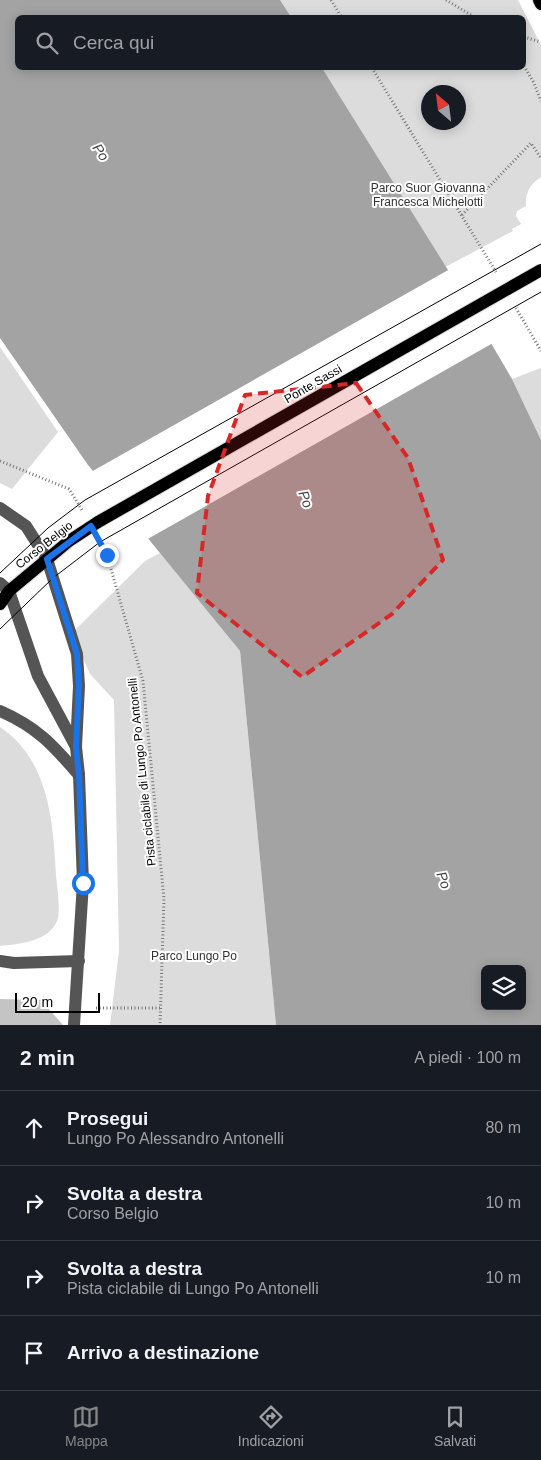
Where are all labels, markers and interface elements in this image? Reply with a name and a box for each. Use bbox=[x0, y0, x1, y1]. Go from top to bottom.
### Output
search box bbox=[15, 15, 526, 70]
icon: search bbox=[33, 29, 61, 57]
text: Cerca qui bbox=[73, 32, 154, 53]
north arrow bbox=[421, 85, 466, 130]
water label: Po bbox=[90, 140, 113, 164]
park label: Parco Suor Giovanna Francesca Michelotti bbox=[371, 181, 486, 209]
street label: Ponte Sassi bbox=[282, 362, 344, 406]
water label: Po bbox=[296, 488, 317, 510]
street label: Corso Belgio bbox=[13, 518, 76, 572]
route end bbox=[96, 544, 119, 567]
street label: Pista ciclabile di Lungo Po Antonelli bbox=[125, 677, 159, 867]
water label: Po bbox=[434, 869, 455, 891]
route start bbox=[72, 872, 95, 895]
park label: Parco Lungo Po bbox=[151, 949, 237, 963]
map controls bbox=[481, 965, 526, 1010]
button: layers bbox=[481, 965, 526, 1010]
scale bar bbox=[15, 990, 100, 1013]
text: 20 m bbox=[22, 994, 53, 1010]
text: 2 min bbox=[20, 1046, 75, 1069]
text: A piedi · 100 m bbox=[414, 1049, 521, 1066]
text: Prosegui bbox=[67, 1108, 148, 1129]
icon: ahead bbox=[20, 1114, 48, 1142]
text: 80 m bbox=[485, 1119, 521, 1136]
text: Lungo Po Alessandro Antonelli bbox=[67, 1130, 284, 1147]
text: Svolta a destra bbox=[67, 1183, 202, 1204]
icon: right bbox=[20, 1189, 48, 1217]
text: 10 m bbox=[485, 1194, 521, 1211]
text: Corso Belgio bbox=[67, 1205, 159, 1222]
text: Svolta a destra bbox=[67, 1258, 202, 1279]
icon: right bbox=[20, 1264, 48, 1292]
text: 10 m bbox=[485, 1269, 521, 1286]
text: Pista ciclabile di Lungo Po Antonelli bbox=[67, 1280, 319, 1297]
icon: arrive bbox=[20, 1339, 48, 1367]
text: Arrivo a destinazione bbox=[67, 1342, 259, 1363]
tab: Mappa bbox=[65, 1403, 108, 1449]
tab: Indicazioni bbox=[238, 1403, 304, 1449]
tab: Salvati bbox=[434, 1403, 476, 1449]

